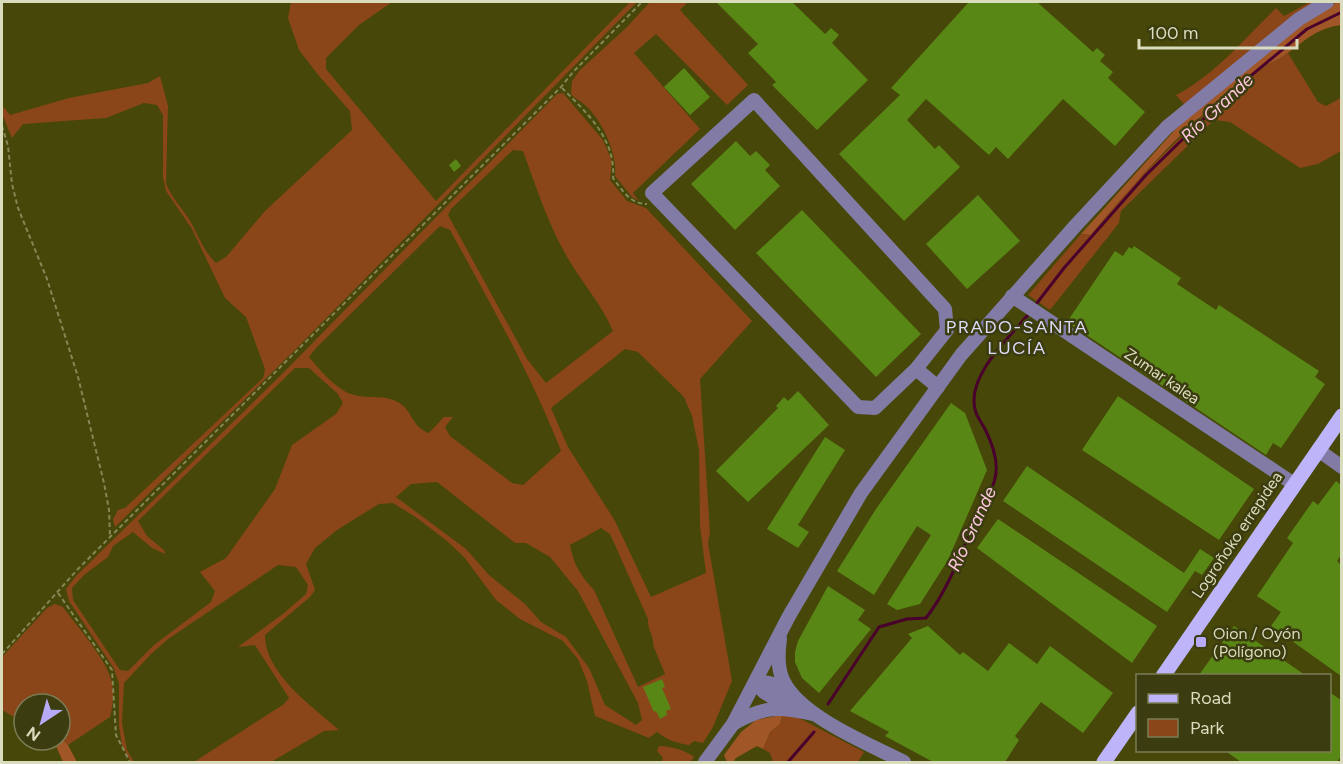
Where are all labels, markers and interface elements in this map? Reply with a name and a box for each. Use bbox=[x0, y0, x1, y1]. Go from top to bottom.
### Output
scale bar bbox=[1139, 12, 1296, 50]
text: 100 m bbox=[1148, 22, 1198, 44]
water label: Río Grande bbox=[1176, 69, 1258, 147]
district label: PRADO-SANTA LUCÍA bbox=[946, 316, 1088, 359]
street label: Zumar kalea bbox=[1121, 344, 1203, 408]
street label: Logroñoko errepidea bbox=[1188, 468, 1286, 602]
water label: Río Grande bbox=[943, 483, 1001, 575]
place label: Oion / Oyón (Polígono) bbox=[1213, 624, 1300, 661]
marker: Oion / Oyón (Polígono) bbox=[1194, 635, 1208, 649]
legend bbox=[1136, 674, 1331, 752]
text: Road bbox=[1190, 687, 1231, 709]
north arrow bbox=[12, 692, 72, 752]
text: Park bbox=[1190, 717, 1225, 739]
text: N bbox=[23, 722, 44, 745]

